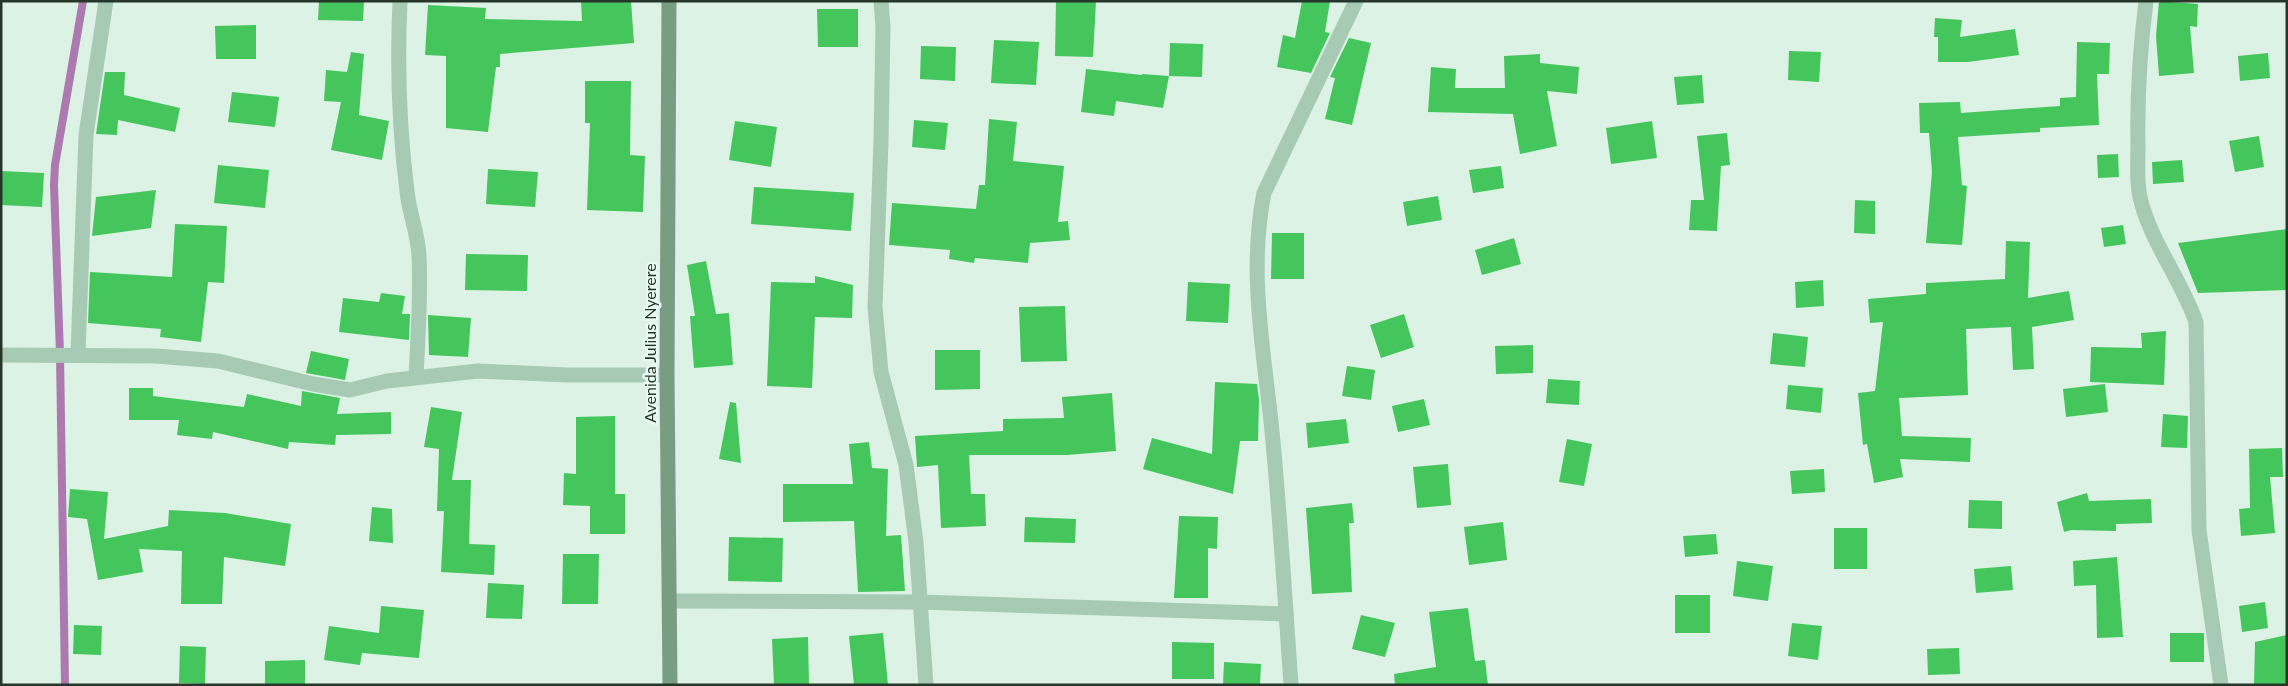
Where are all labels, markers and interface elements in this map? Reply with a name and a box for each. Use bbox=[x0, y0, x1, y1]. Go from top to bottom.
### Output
street label: Avenida Julius Nyerere bbox=[640, 263, 659, 423]

